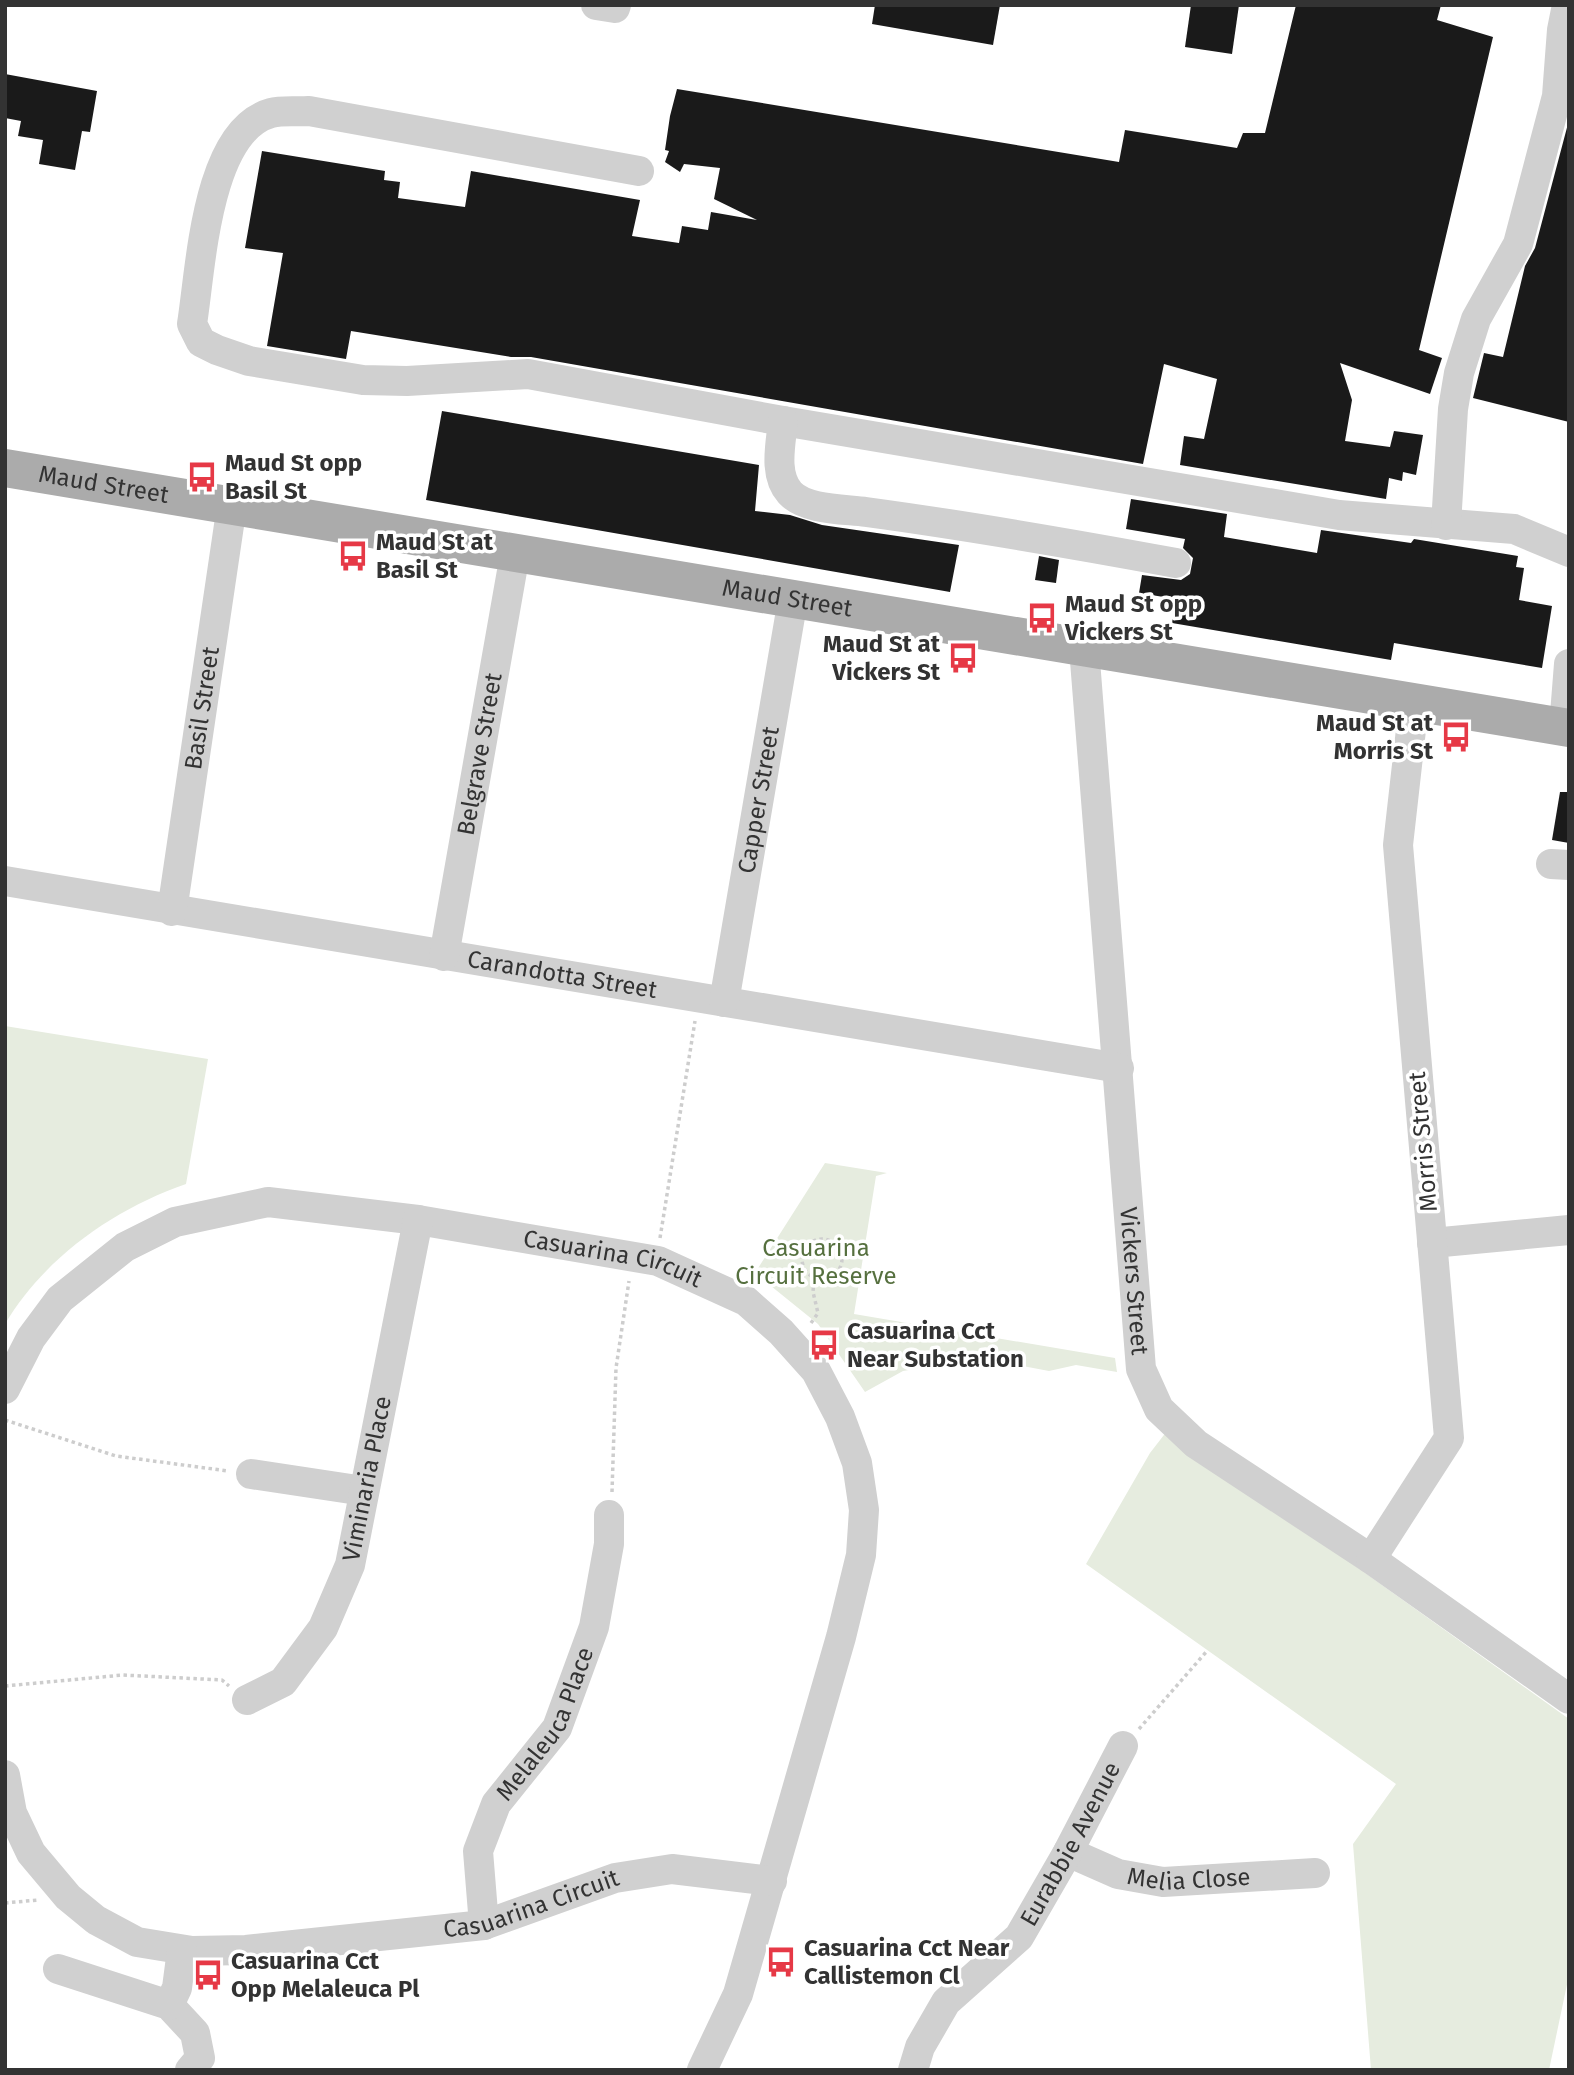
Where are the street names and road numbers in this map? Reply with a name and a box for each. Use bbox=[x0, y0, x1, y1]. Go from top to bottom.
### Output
street label: Maud Street bbox=[36, 460, 171, 509]
street label: Maud Street bbox=[720, 573, 855, 623]
street label: Basil Street bbox=[179, 644, 225, 772]
street label: Belgrave Street bbox=[452, 670, 508, 838]
street label: Capper Street bbox=[732, 724, 785, 876]
street label: Carandotta Street bbox=[465, 945, 660, 1004]
street label: Morris Street bbox=[1403, 1070, 1443, 1213]
street label: Vickers Street bbox=[1114, 1206, 1154, 1356]
street label: Casuarina Circuit bbox=[521, 1224, 707, 1293]
street label: Viminaria Place bbox=[337, 1394, 397, 1564]
street label: Melaleuca Place bbox=[490, 1643, 599, 1806]
street label: Eurabbie Avenue bbox=[1014, 1757, 1126, 1931]
street label: Melia Close bbox=[1125, 1862, 1251, 1896]
street label: Casuarina Circuit bbox=[442, 1864, 623, 1943]

